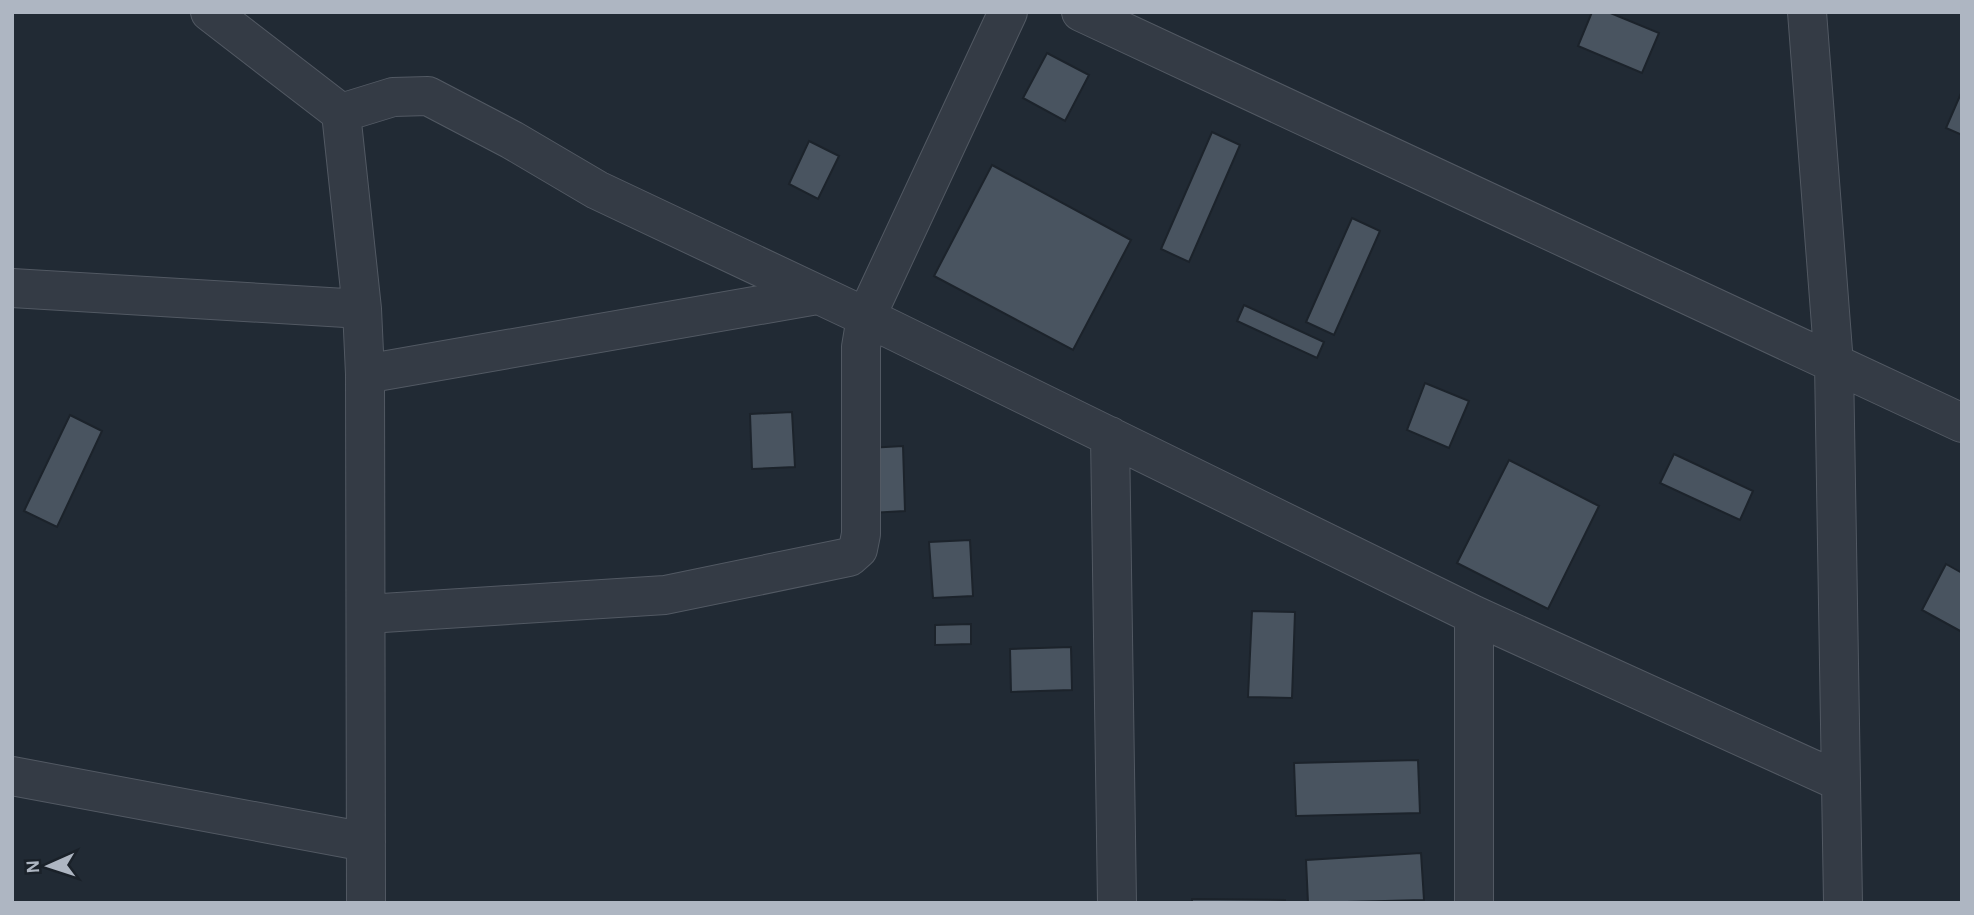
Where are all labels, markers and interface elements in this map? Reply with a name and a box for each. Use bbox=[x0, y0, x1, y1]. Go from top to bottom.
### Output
north arrow bbox=[14, 831, 84, 901]
text: N bbox=[24, 860, 43, 874]

